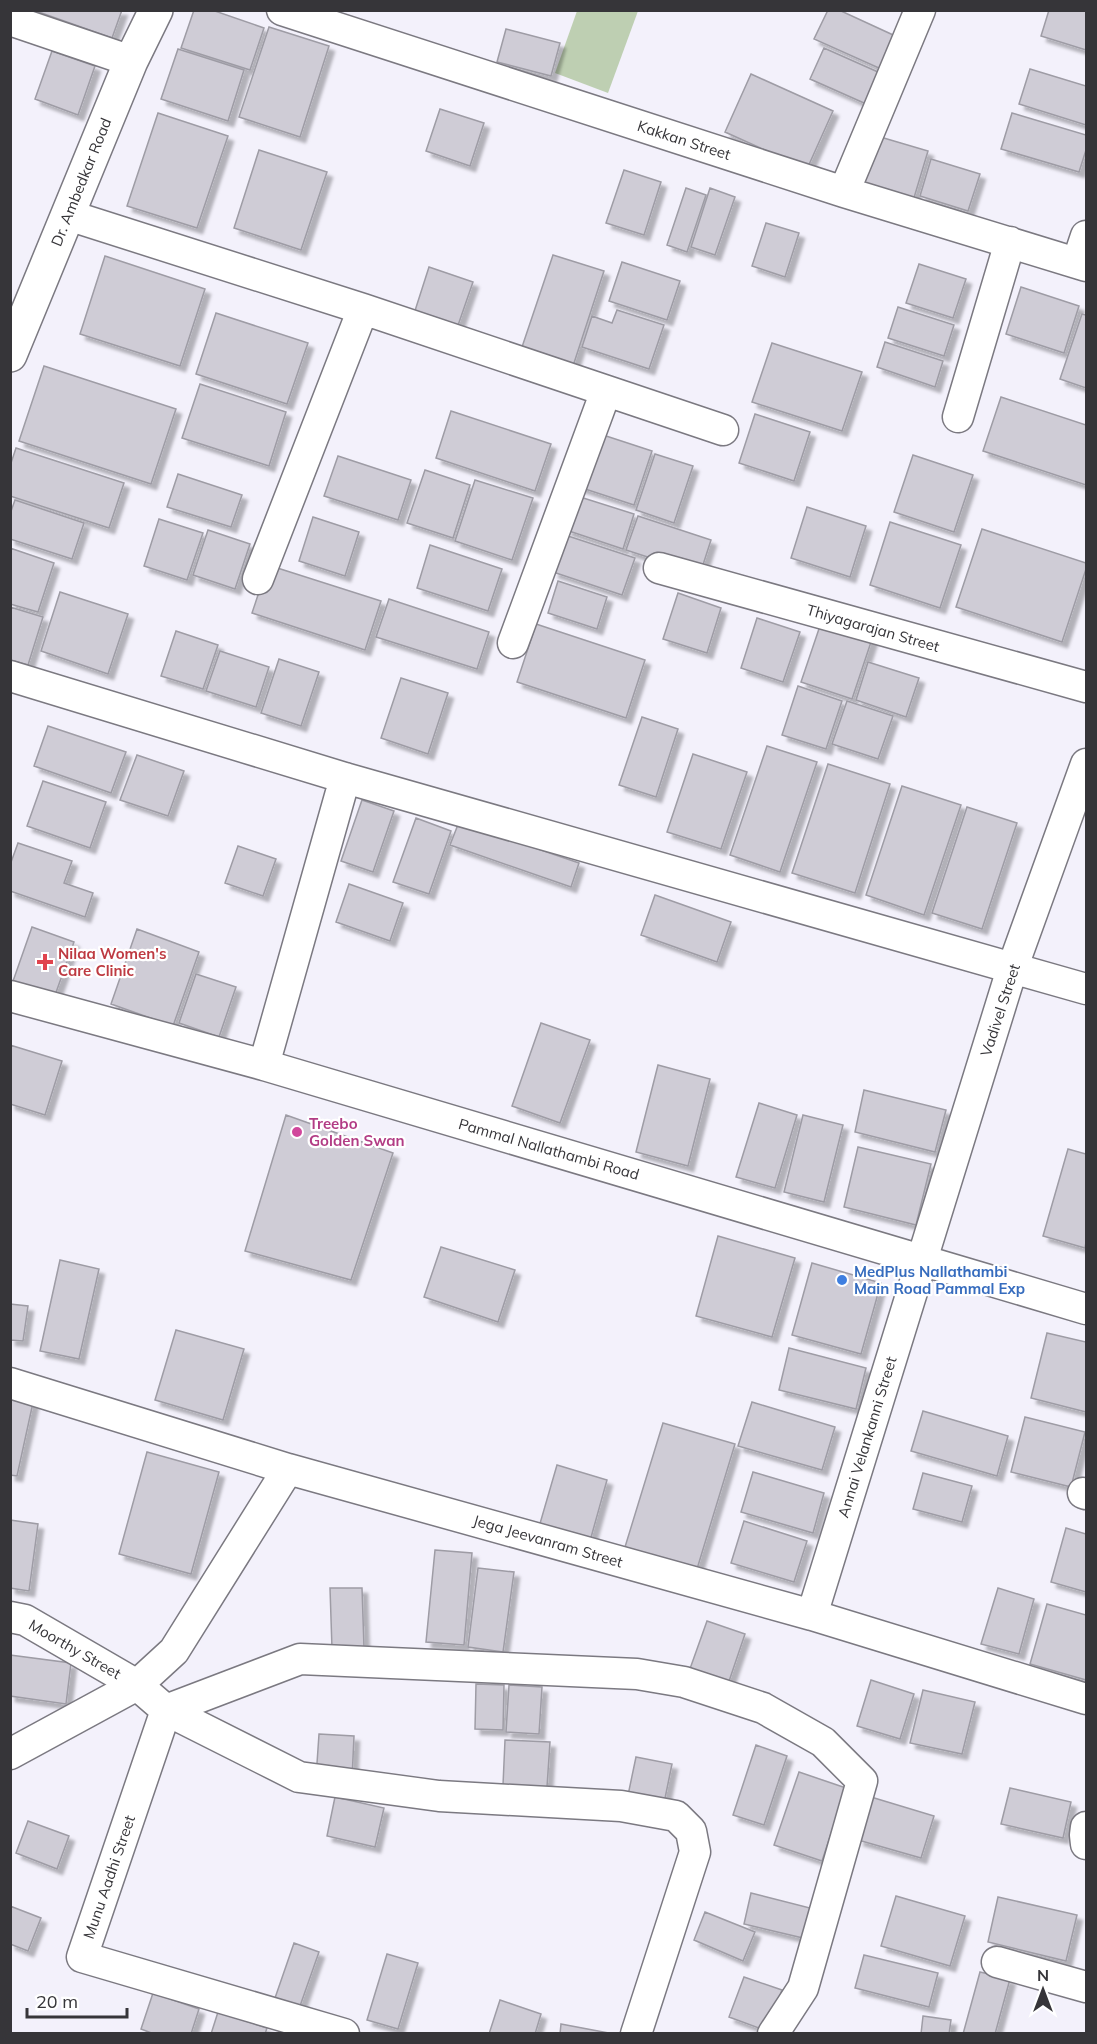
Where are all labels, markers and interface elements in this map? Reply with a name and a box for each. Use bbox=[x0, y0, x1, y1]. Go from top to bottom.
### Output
street label: Dr. Ambedkar Road bbox=[47, 115, 115, 249]
street label: Kakkan Street bbox=[635, 116, 733, 164]
street label: Thiyagarajan Street bbox=[804, 600, 942, 656]
place label: Nilaa Women's Care Clinic bbox=[58, 944, 167, 980]
marker: Nilaa Women's Care Clinic bbox=[36, 953, 54, 971]
street label: Vadivel Street bbox=[976, 961, 1024, 1059]
place label: Treebo Golden Swan bbox=[309, 1114, 405, 1150]
street label: Pammal Nallathambi Road bbox=[456, 1114, 642, 1184]
marker: Treebo Golden Swan bbox=[290, 1125, 304, 1139]
place label: MedPlus Nallathambi Main Road Pammal Exp bbox=[854, 1262, 1025, 1298]
marker: MedPlus Nallathambi Main Road Pammal Exp bbox=[835, 1273, 849, 1287]
street label: Annai Velankanni Street bbox=[833, 1354, 901, 1520]
street label: Jega Jeevanram Street bbox=[471, 1511, 625, 1571]
street label: Moorthy Street bbox=[26, 1615, 124, 1683]
street label: Munu Aadhi Street bbox=[79, 1813, 139, 1941]
north arrow bbox=[1013, 1960, 1073, 2020]
text: N bbox=[1037, 1965, 1049, 1985]
scale bar bbox=[27, 1981, 128, 2019]
text: 20 m bbox=[36, 1990, 78, 2013]

